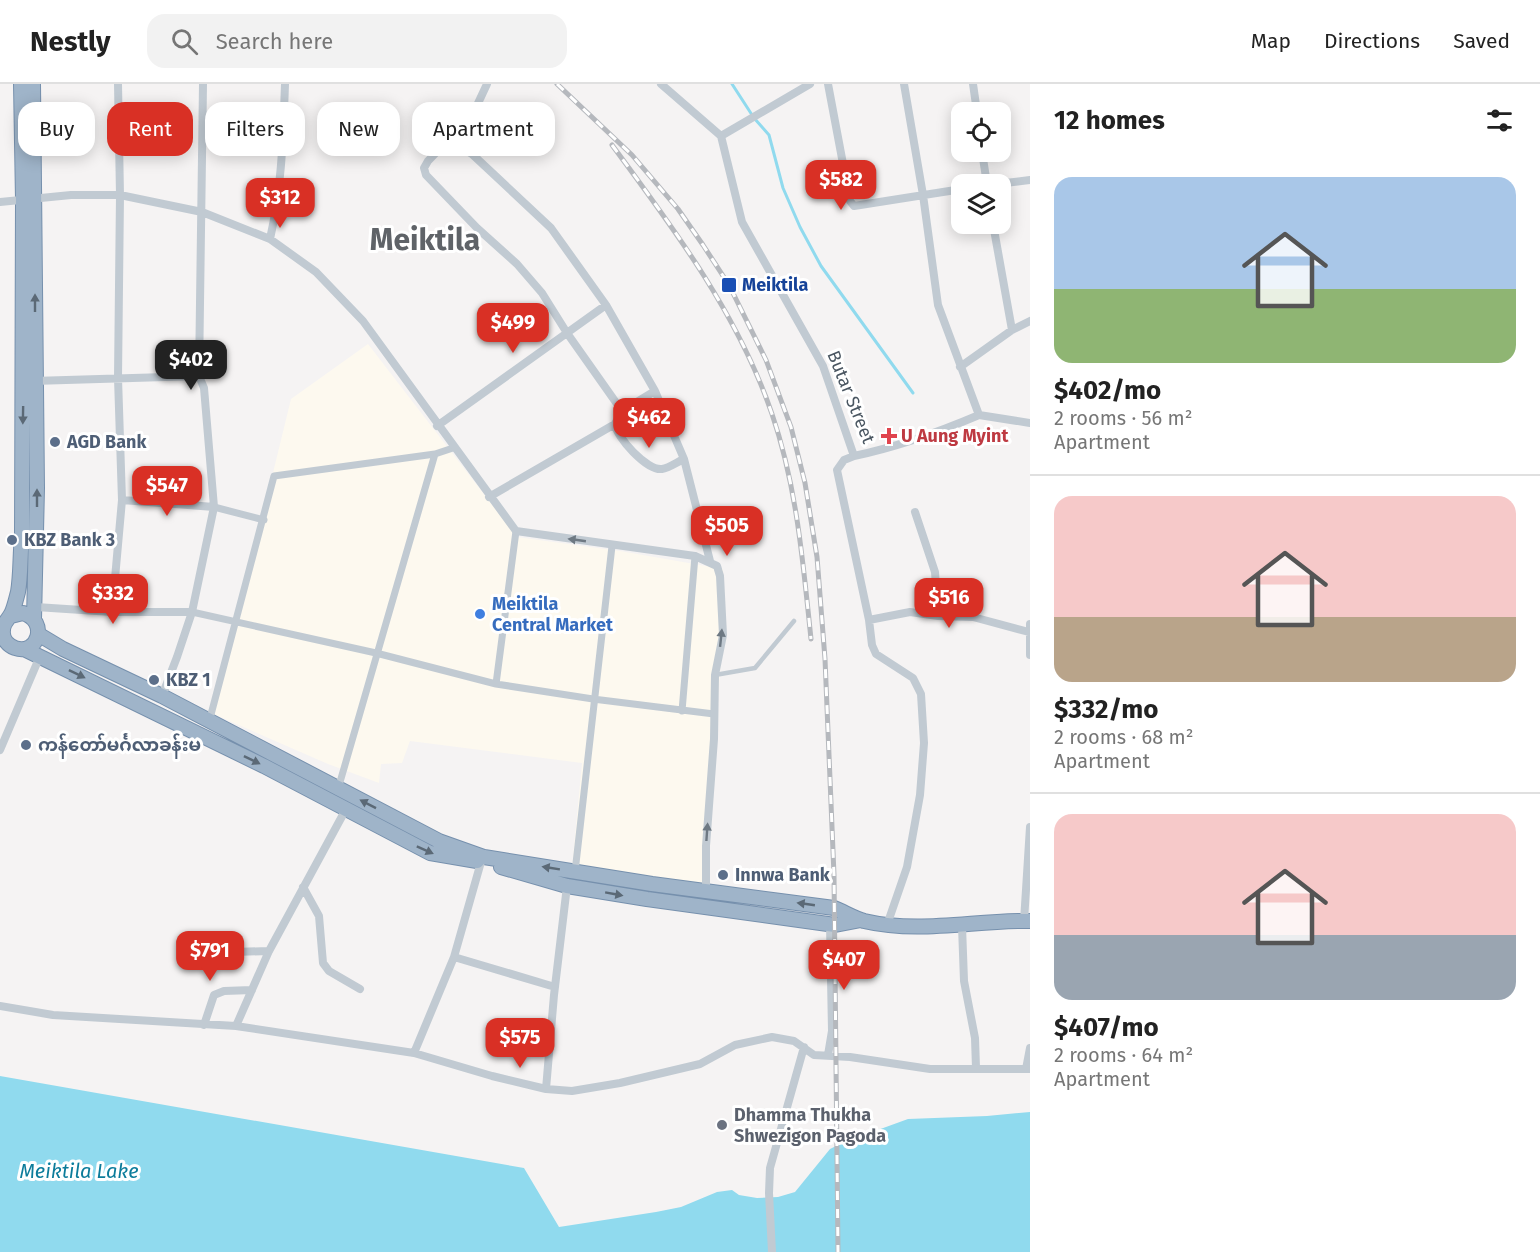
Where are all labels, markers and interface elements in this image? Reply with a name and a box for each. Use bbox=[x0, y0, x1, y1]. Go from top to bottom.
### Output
search box bbox=[147, 14, 567, 68]
text: Nestly bbox=[30, 25, 111, 58]
icon: search bbox=[168, 25, 201, 58]
text: Search here bbox=[216, 28, 333, 55]
text: Map bbox=[1251, 28, 1291, 54]
text: Directions bbox=[1324, 28, 1420, 54]
text: Saved bbox=[1453, 28, 1510, 54]
chip: Buy bbox=[18, 102, 95, 156]
chip: Rent bbox=[107, 102, 193, 156]
chip: Filters bbox=[205, 102, 305, 156]
chip: New bbox=[317, 102, 400, 156]
chip: Apartment bbox=[412, 102, 555, 156]
map controls bbox=[951, 102, 1011, 234]
button: locate bbox=[951, 102, 1011, 162]
icon: filters bbox=[1483, 104, 1516, 137]
text: 12 homes bbox=[1054, 105, 1165, 136]
pin: $582 bbox=[805, 160, 877, 211]
text: $582 bbox=[819, 167, 863, 191]
button: layers bbox=[951, 174, 1011, 234]
pin: $312 bbox=[244, 178, 316, 229]
text: $312 bbox=[260, 185, 300, 209]
icon: home bbox=[1231, 216, 1339, 324]
district label: Meiktila bbox=[370, 222, 480, 258]
place label: Meiktila bbox=[742, 274, 808, 296]
marker: Meiktila bbox=[720, 276, 738, 294]
one-way arrow bbox=[30, 293, 40, 312]
pin: $499 bbox=[477, 303, 549, 354]
text: $499 bbox=[491, 310, 535, 334]
pin: $402 bbox=[155, 340, 227, 391]
text: $402 bbox=[169, 347, 213, 371]
street label: Butar Street bbox=[822, 347, 880, 447]
text: $402/mo bbox=[1054, 375, 1161, 406]
pin: $462 bbox=[613, 398, 685, 449]
text: $462 bbox=[627, 405, 671, 429]
one-way arrow bbox=[18, 406, 28, 425]
text: 2 rooms · 56 m² bbox=[1054, 406, 1193, 430]
place label: U Aung Myint bbox=[901, 425, 1009, 447]
marker: U Aung Myint bbox=[882, 429, 896, 443]
text: Apartment bbox=[1054, 430, 1150, 454]
place label: AGD Bank bbox=[66, 431, 147, 453]
marker: AGD Bank bbox=[48, 435, 62, 449]
pin: $547 bbox=[131, 466, 203, 517]
text: $547 bbox=[146, 473, 188, 497]
one-way arrow bbox=[32, 488, 42, 507]
pin: $505 bbox=[691, 506, 763, 557]
text: $505 bbox=[705, 513, 749, 537]
place label: KBZ Bank 3 bbox=[24, 529, 115, 551]
marker: KBZ Bank 3 bbox=[5, 533, 19, 547]
icon: home bbox=[1231, 535, 1339, 643]
one-way arrow bbox=[567, 536, 586, 545]
pin: $332 bbox=[77, 574, 149, 625]
pin: $516 bbox=[913, 578, 985, 629]
text: $332 bbox=[92, 581, 134, 605]
text: $516 bbox=[928, 585, 970, 609]
place label: Meiktila Central Market bbox=[492, 593, 614, 636]
marker: Meiktila Central Market bbox=[473, 607, 487, 621]
one-way arrow bbox=[716, 628, 726, 647]
one-way arrow bbox=[68, 669, 85, 678]
place label: KBZ 1 bbox=[166, 669, 211, 691]
marker: KBZ 1 bbox=[147, 673, 161, 687]
text: $332/mo bbox=[1054, 694, 1158, 725]
text: 2 rooms · 68 m² bbox=[1054, 725, 1194, 749]
place label: ကန်တော်မင်္ဂလာခန်းမ bbox=[38, 733, 201, 759]
marker: ကန်တော်မင်္ဂလာခန်းမ bbox=[19, 738, 33, 752]
text: Apartment bbox=[1054, 749, 1150, 773]
one-way arrow bbox=[243, 755, 260, 764]
one-way arrow bbox=[359, 799, 376, 809]
one-way arrow bbox=[703, 822, 712, 841]
one-way arrow bbox=[416, 845, 433, 854]
icon: home bbox=[1231, 853, 1339, 961]
one-way arrow bbox=[541, 863, 560, 872]
place label: Innwa Bank bbox=[735, 864, 831, 886]
marker: Innwa Bank bbox=[716, 868, 730, 882]
one-way arrow bbox=[605, 889, 624, 898]
one-way arrow bbox=[796, 899, 815, 909]
pin: $791 bbox=[174, 931, 246, 982]
text: $791 bbox=[190, 938, 230, 962]
pin: $407 bbox=[808, 940, 880, 991]
text: $407 bbox=[823, 947, 865, 971]
text: $407/mo bbox=[1054, 1012, 1159, 1043]
pin: $575 bbox=[484, 1018, 556, 1069]
text: $575 bbox=[500, 1025, 540, 1049]
text: 2 rooms · 64 m² bbox=[1054, 1043, 1193, 1067]
text: Apartment bbox=[1054, 1067, 1150, 1091]
place label: Dhamma Thukha Shwezigon Pagoda bbox=[734, 1104, 886, 1147]
marker: Dhamma Thukha Shwezigon Pagoda bbox=[715, 1118, 729, 1132]
water label: Meiktila Lake bbox=[19, 1159, 139, 1183]

